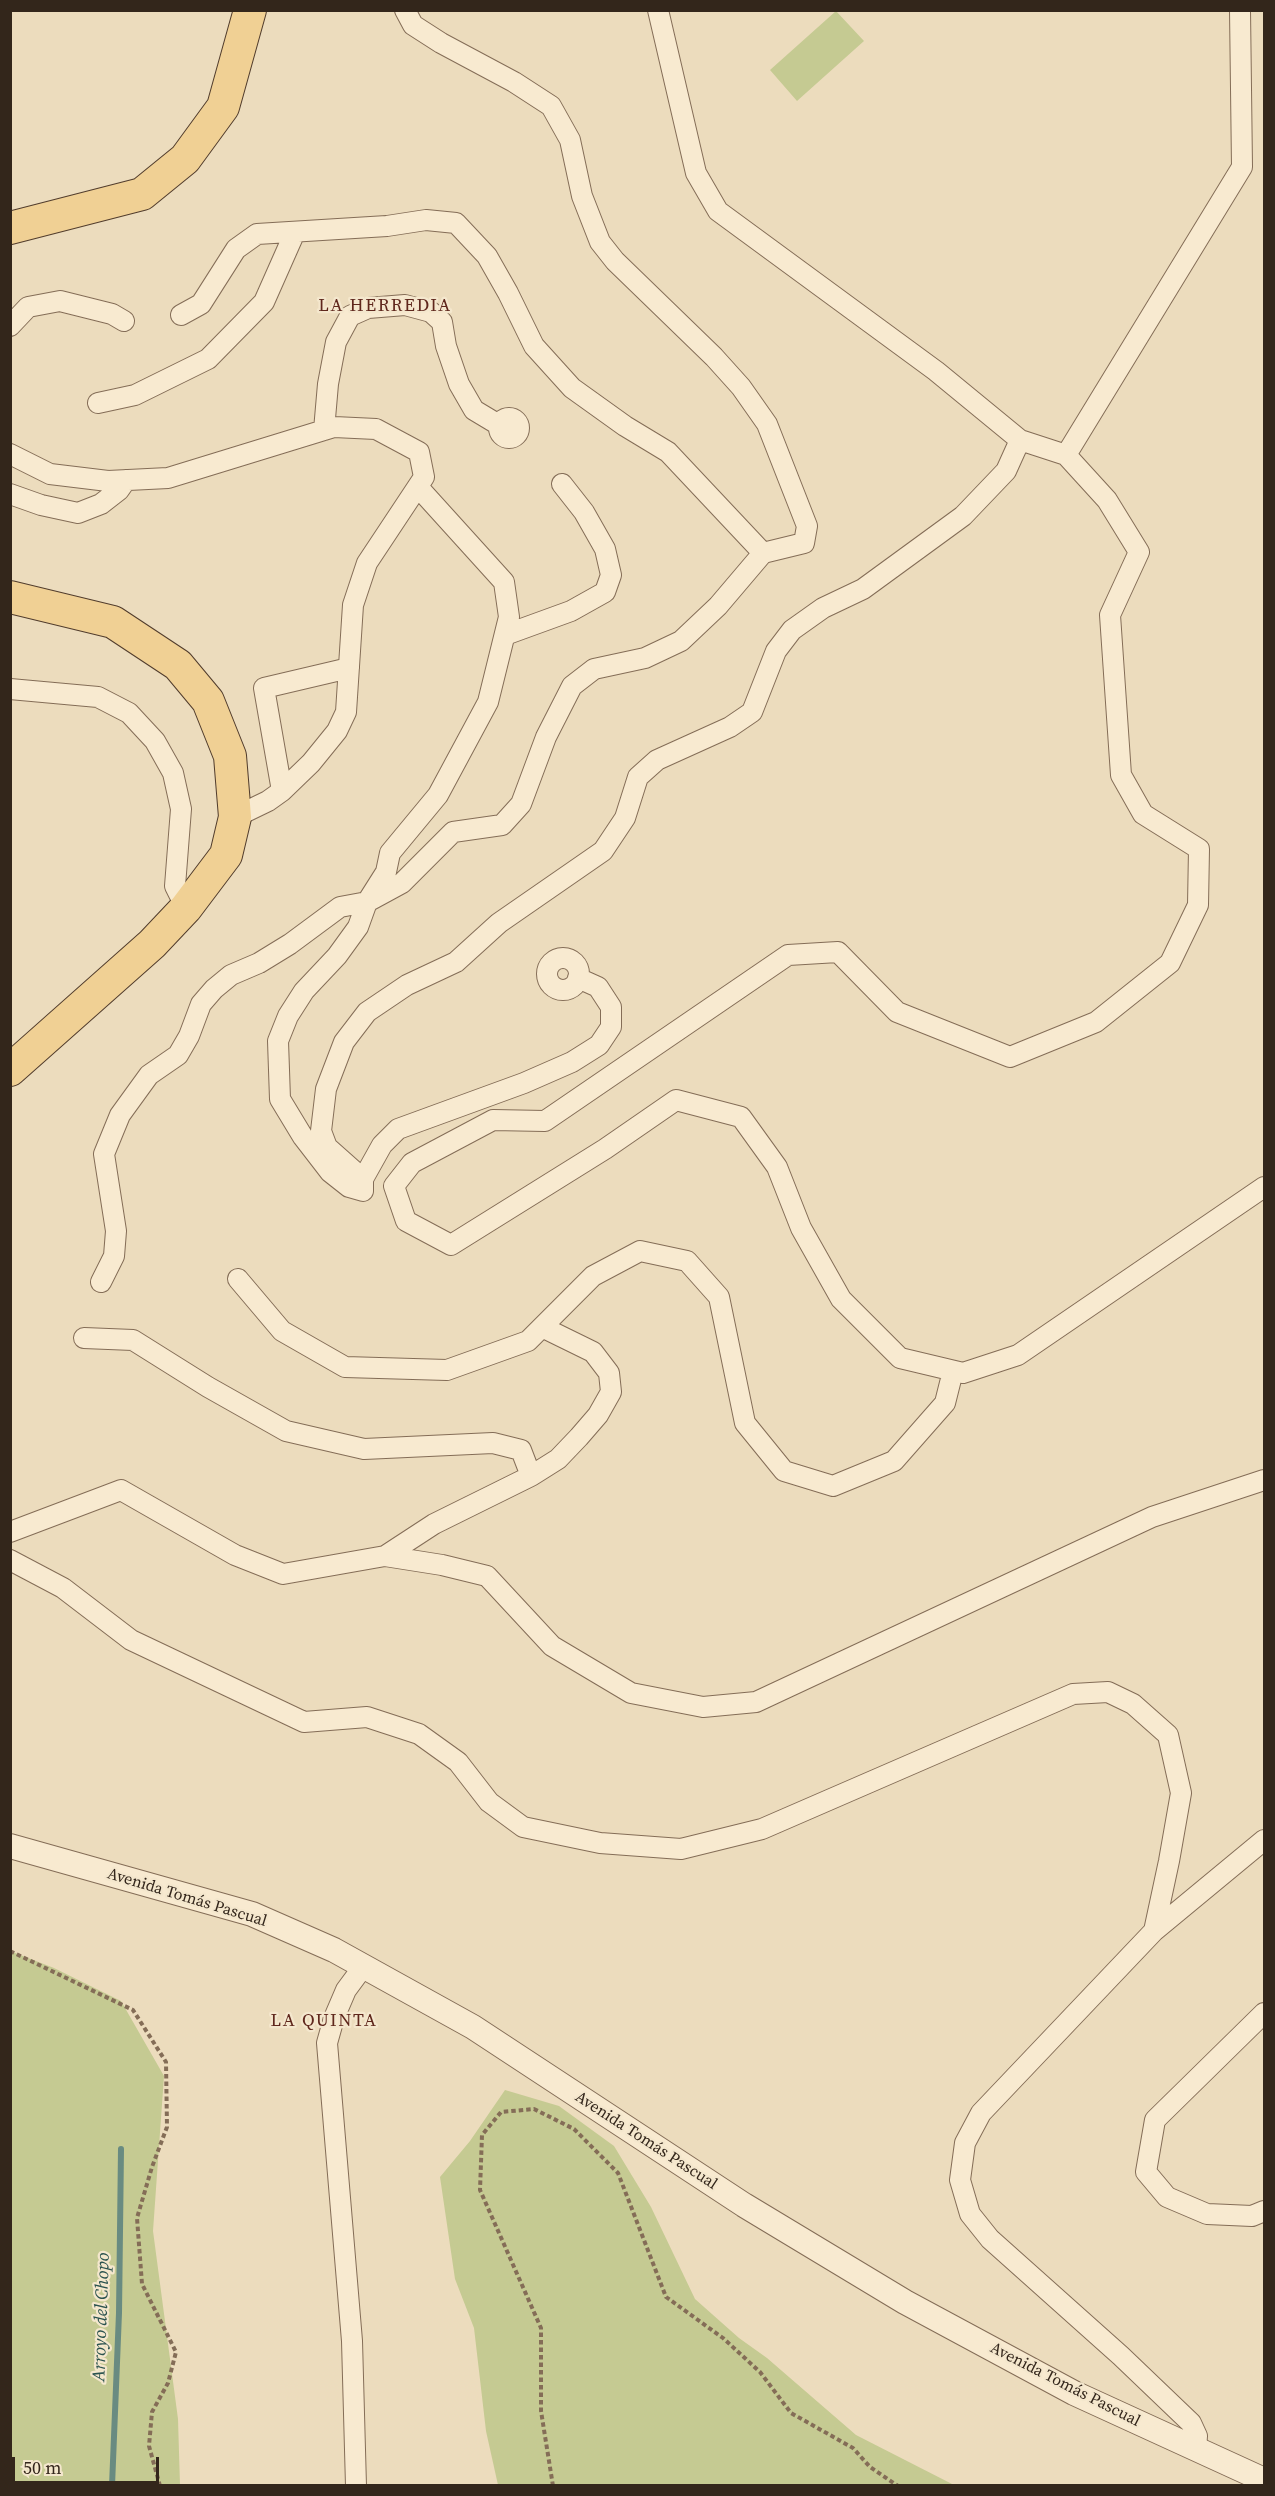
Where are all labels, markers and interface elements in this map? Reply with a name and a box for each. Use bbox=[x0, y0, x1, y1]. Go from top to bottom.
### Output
district label: LA HERREDIA bbox=[318, 295, 452, 317]
street label: Avenida Tomás Pascual bbox=[105, 1865, 269, 1931]
district label: LA QUINTA bbox=[271, 2010, 377, 2032]
street label: Avenida Tomás Pascual bbox=[571, 2088, 721, 2194]
water label: Arroyo del Chopo bbox=[89, 2252, 115, 2382]
street label: Avenida Tomás Pascual bbox=[987, 2339, 1143, 2431]
scale bar bbox=[15, 2445, 162, 2483]
text: 50 m bbox=[23, 2455, 61, 2480]

